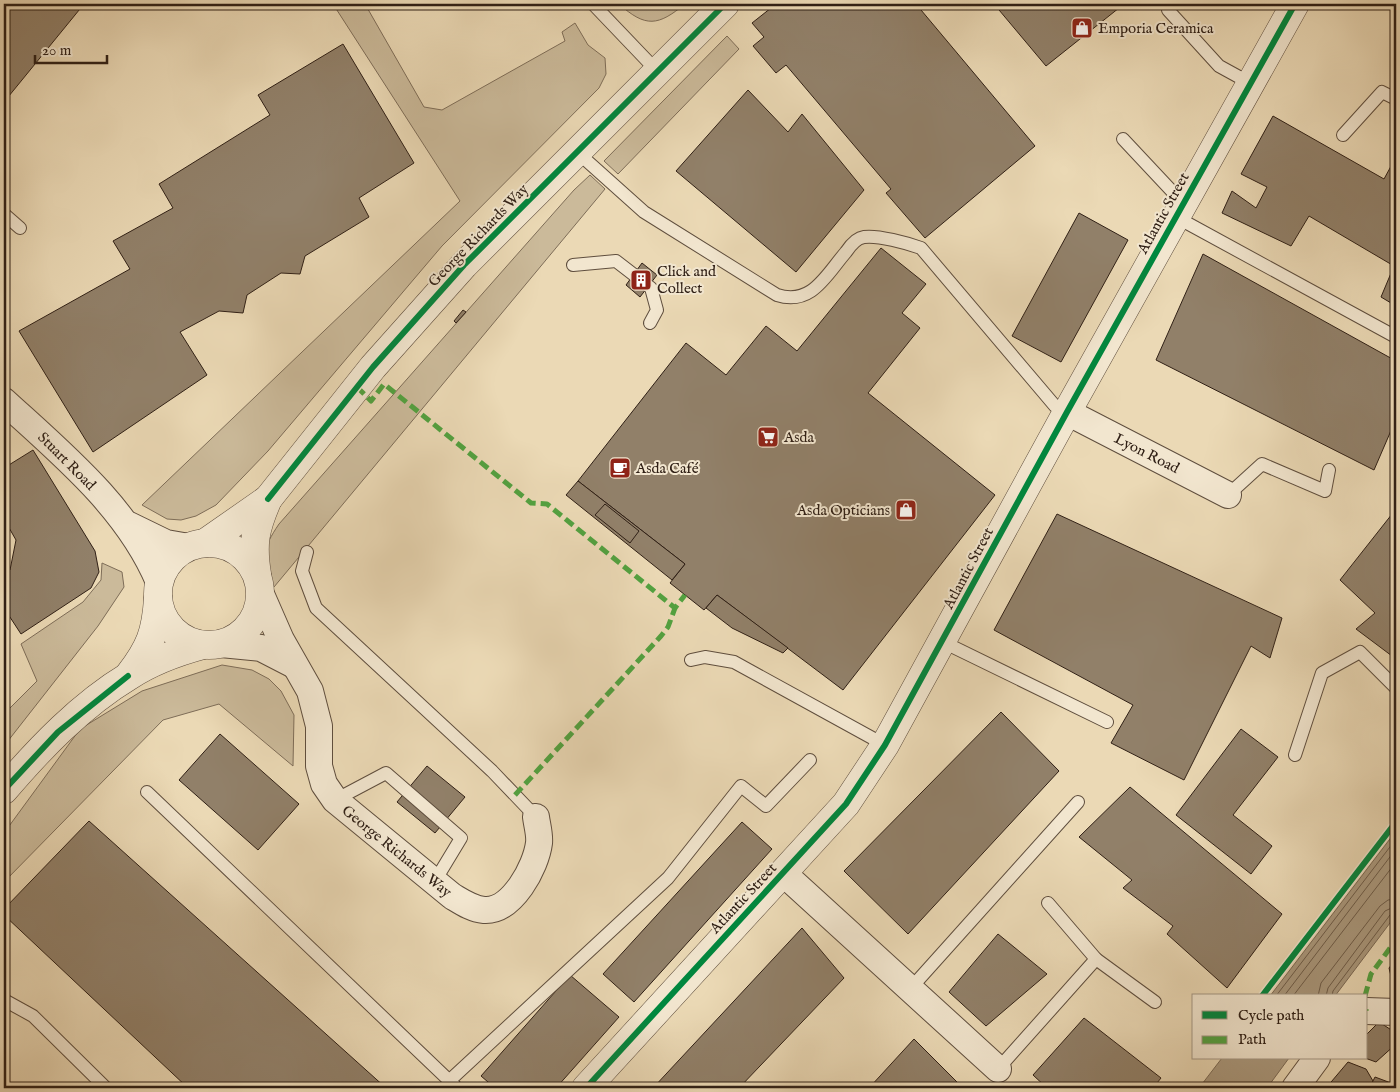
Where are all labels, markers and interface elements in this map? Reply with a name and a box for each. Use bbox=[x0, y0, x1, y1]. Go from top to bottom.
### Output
shop icon: Emporia Ceramica bbox=[1070, 16, 1094, 40]
place label: Emporia Ceramica bbox=[1098, 19, 1214, 38]
scale bar bbox=[35, 32, 108, 64]
text: 20 m bbox=[42, 41, 72, 60]
street label: Atlantic Street bbox=[1133, 169, 1194, 258]
street label: George Richards Way bbox=[424, 179, 533, 291]
place label: Click and Collect bbox=[657, 262, 717, 298]
building icon: Click and Collect bbox=[629, 268, 653, 292]
supermarket icon: Asda bbox=[756, 425, 780, 449]
street label: Stuart Road bbox=[33, 428, 101, 495]
place label: Asda bbox=[783, 428, 814, 447]
street label: Lyon Road bbox=[1111, 429, 1183, 478]
cafe icon: Asda Café bbox=[608, 456, 632, 480]
place label: Asda Café bbox=[635, 459, 699, 478]
shop icon: Asda Opticians bbox=[894, 498, 918, 522]
place label: Asda Opticians bbox=[796, 501, 890, 520]
street label: Atlantic Street bbox=[938, 524, 998, 613]
street label: George Richards Way bbox=[338, 801, 456, 902]
street label: Atlantic Street bbox=[705, 859, 781, 938]
legend bbox=[1192, 994, 1368, 1060]
text: Cycle path bbox=[1238, 1006, 1304, 1025]
text: Path bbox=[1238, 1030, 1266, 1049]

